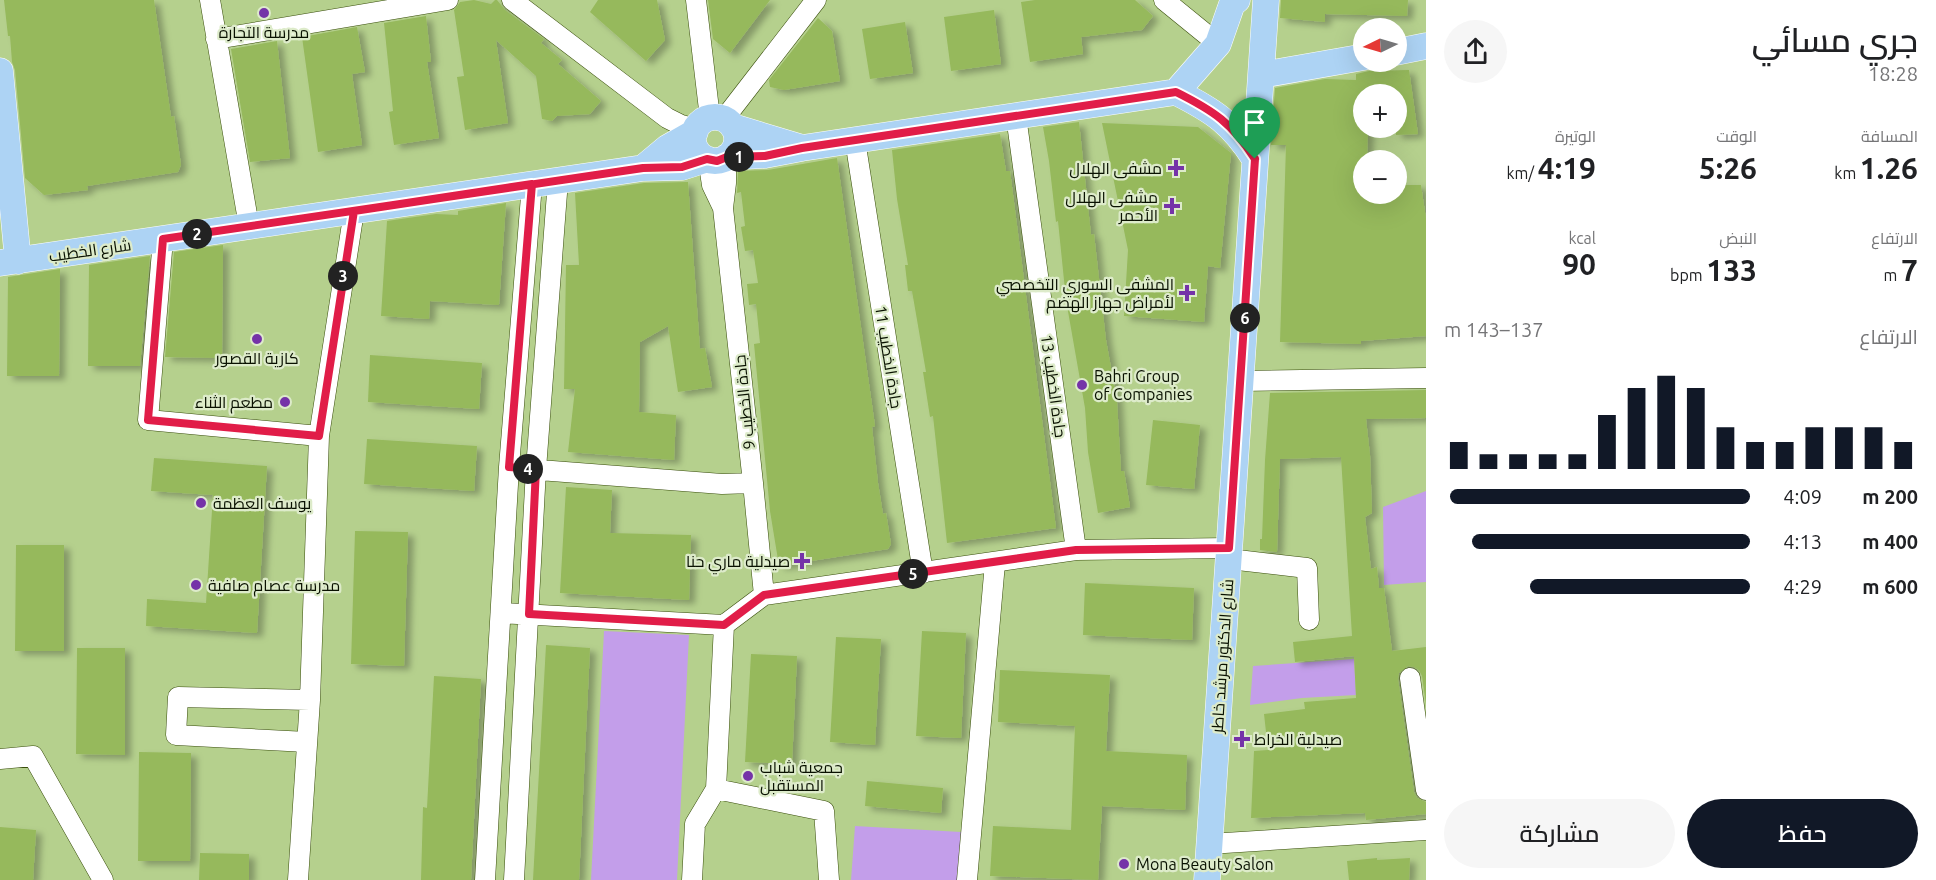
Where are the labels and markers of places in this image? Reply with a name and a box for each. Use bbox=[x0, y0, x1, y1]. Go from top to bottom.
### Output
marker: مدرسة التجارة bbox=[257, 6, 271, 20]
place label: مدرسة التجارة bbox=[219, 23, 309, 42]
pin bbox=[1229, 97, 1280, 159]
pin: 1 bbox=[724, 142, 754, 172]
place label: مشفى الهلال bbox=[1069, 159, 1162, 179]
marker: مشفى الهلال bbox=[1167, 159, 1185, 177]
place label: مشفى الهلال الأحمر bbox=[1065, 188, 1158, 225]
marker: مشفى الهلال الأحمر bbox=[1163, 197, 1181, 215]
pin: 2 bbox=[182, 219, 212, 249]
pin: 3 bbox=[328, 261, 358, 291]
place label: المشفى السوري التخصصي لأمراض جهاز الهضم bbox=[996, 275, 1174, 314]
marker: المشفى السوري التخصصي لأمراض جهاز الهضم bbox=[1178, 284, 1196, 302]
pin: 6 bbox=[1230, 303, 1260, 333]
marker: كازية القصور bbox=[250, 332, 264, 346]
place label: كازية القصور bbox=[214, 349, 299, 368]
place label: Bahri Group of Companies bbox=[1094, 367, 1193, 403]
marker: Bahri Group of Companies bbox=[1075, 378, 1089, 392]
place label: مطعم الثناء bbox=[195, 393, 273, 414]
marker: مطعم الثناء bbox=[278, 395, 292, 409]
pin: 4 bbox=[513, 454, 543, 484]
place label: يوسف العظمة bbox=[213, 494, 312, 513]
marker: يوسف العظمة bbox=[194, 496, 208, 510]
place label: صيدلية ماري حنا bbox=[686, 552, 790, 575]
marker: صيدلية ماري حنا bbox=[795, 554, 809, 568]
pin: 5 bbox=[898, 559, 928, 589]
place label: مدرسة عصام صافية bbox=[208, 576, 340, 597]
marker: مدرسة عصام صافية bbox=[189, 578, 203, 592]
place label: صيدلية الخراط bbox=[1254, 730, 1342, 749]
marker: صيدلية الخراط bbox=[1235, 732, 1249, 746]
place label: جمعية شباب المستقبل bbox=[760, 758, 843, 796]
marker: جمعية شباب المستقبل bbox=[741, 769, 755, 783]
place label: Mona Beauty Salon bbox=[1136, 855, 1274, 873]
marker: Mona Beauty Salon bbox=[1117, 857, 1131, 871]

